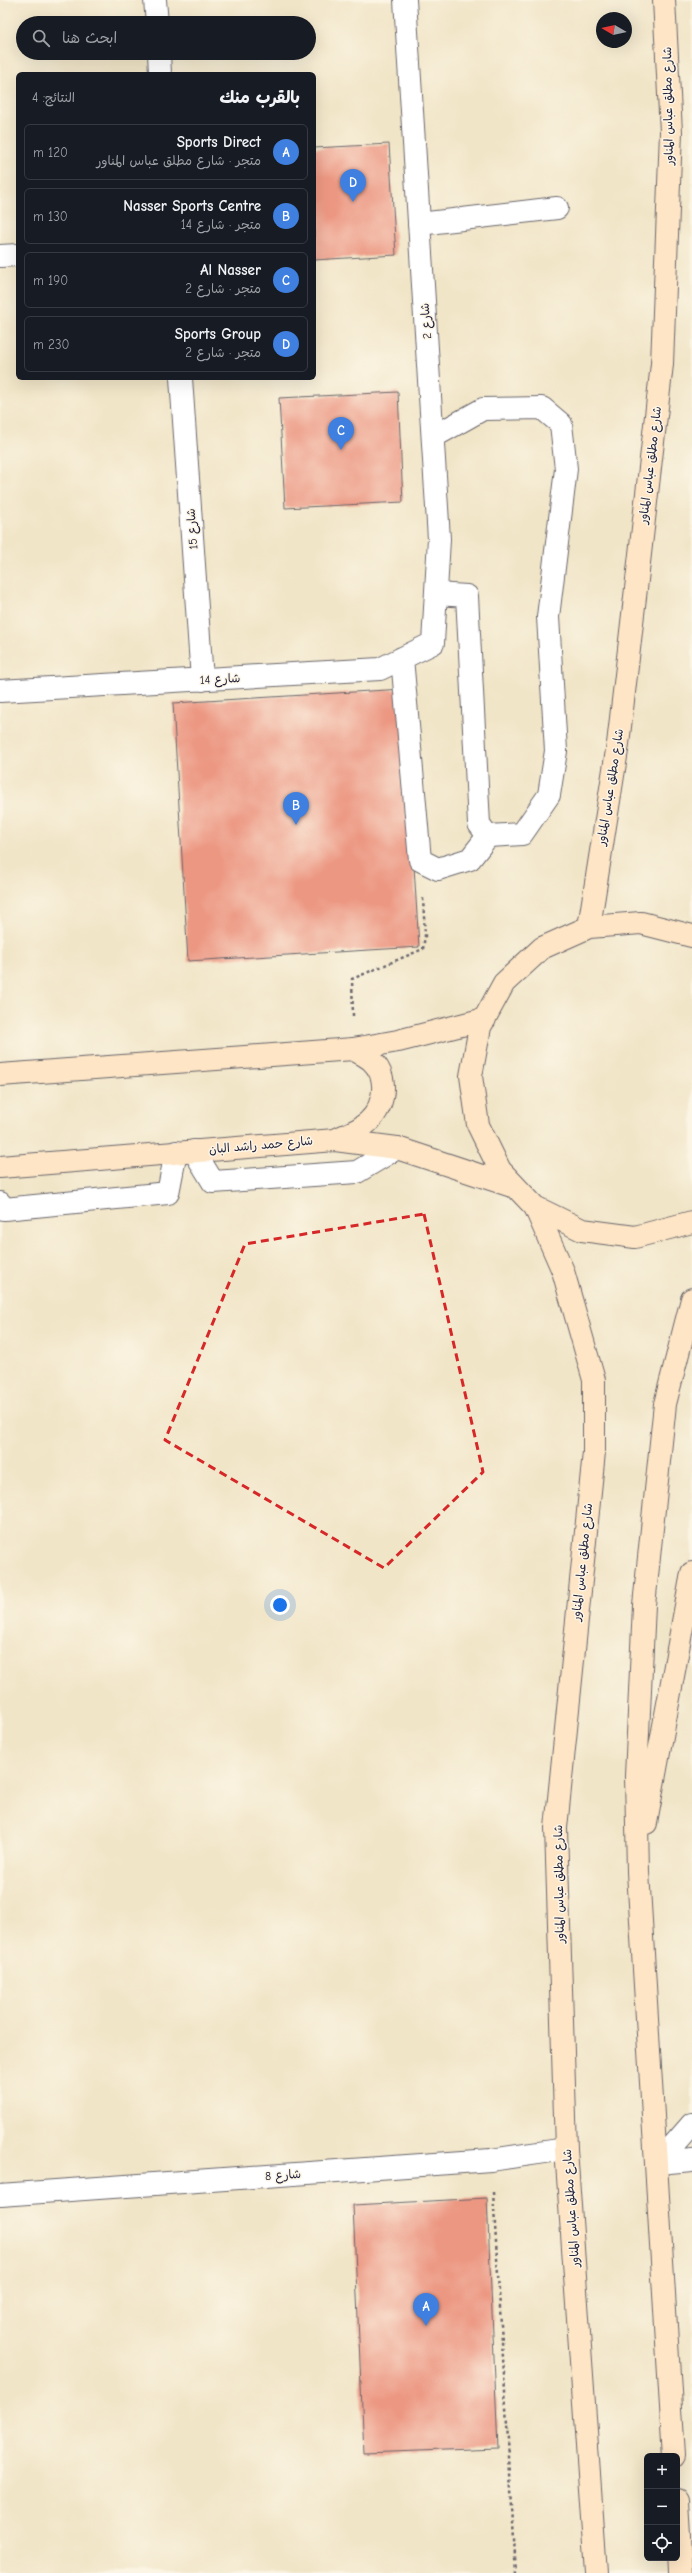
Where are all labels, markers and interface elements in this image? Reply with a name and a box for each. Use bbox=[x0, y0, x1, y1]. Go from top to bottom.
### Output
north arrow bbox=[596, 12, 632, 48]
search box bbox=[16, 16, 316, 60]
icon: search bbox=[30, 27, 52, 49]
text: ابحث هنا bbox=[62, 29, 117, 47]
street label: شارع مطلق عباس المناور bbox=[660, 47, 678, 166]
text: بالقرب منك bbox=[219, 88, 300, 107]
text: النتائج: 4 bbox=[32, 90, 75, 105]
text: Sports Direct bbox=[177, 133, 261, 151]
text: 120 m bbox=[33, 145, 68, 160]
text: A bbox=[282, 145, 290, 160]
text: متجر · شارع مطلق عباس المناور bbox=[97, 153, 261, 168]
pin: D bbox=[340, 169, 366, 202]
text: Nasser Sports Centre bbox=[123, 197, 261, 215]
text: 130 m bbox=[33, 209, 68, 224]
text: B bbox=[282, 209, 290, 224]
text: متجر · شارع 14 bbox=[181, 217, 261, 232]
text: Al Nasser bbox=[200, 261, 261, 279]
text: 190 m bbox=[33, 273, 68, 288]
text: C bbox=[282, 273, 290, 288]
text: متجر · شارع 2 bbox=[185, 281, 261, 296]
street label: شارع 2 bbox=[418, 302, 436, 340]
text: Sports Group bbox=[175, 325, 261, 343]
text: 230 m bbox=[33, 337, 69, 352]
text: D bbox=[282, 337, 290, 352]
text: متجر · شارع 2 bbox=[185, 345, 261, 360]
street label: شارع مطلق عباس المناور bbox=[636, 405, 666, 526]
pin: C bbox=[328, 417, 354, 450]
street label: شارع 15 bbox=[184, 508, 202, 550]
street label: شارع 14 bbox=[199, 671, 241, 689]
street label: شارع مطلق عباس المناور bbox=[594, 728, 628, 848]
pin: B bbox=[283, 792, 309, 825]
street label: شارع حمد راشد البان bbox=[208, 1133, 314, 1159]
street label: شارع مطلق عباس المناور bbox=[569, 1502, 597, 1623]
your location bbox=[270, 1595, 290, 1615]
street label: شارع مطلق عباس المناور bbox=[551, 1825, 569, 1944]
street label: شارع مطلق عباس المناور bbox=[560, 2148, 584, 2268]
street label: شارع 8 bbox=[264, 2167, 302, 2185]
pin: A bbox=[413, 2293, 439, 2326]
map controls bbox=[644, 2453, 680, 2561]
button: + bbox=[644, 2453, 680, 2489]
button: − bbox=[644, 2489, 680, 2525]
button: locate bbox=[644, 2525, 680, 2561]

